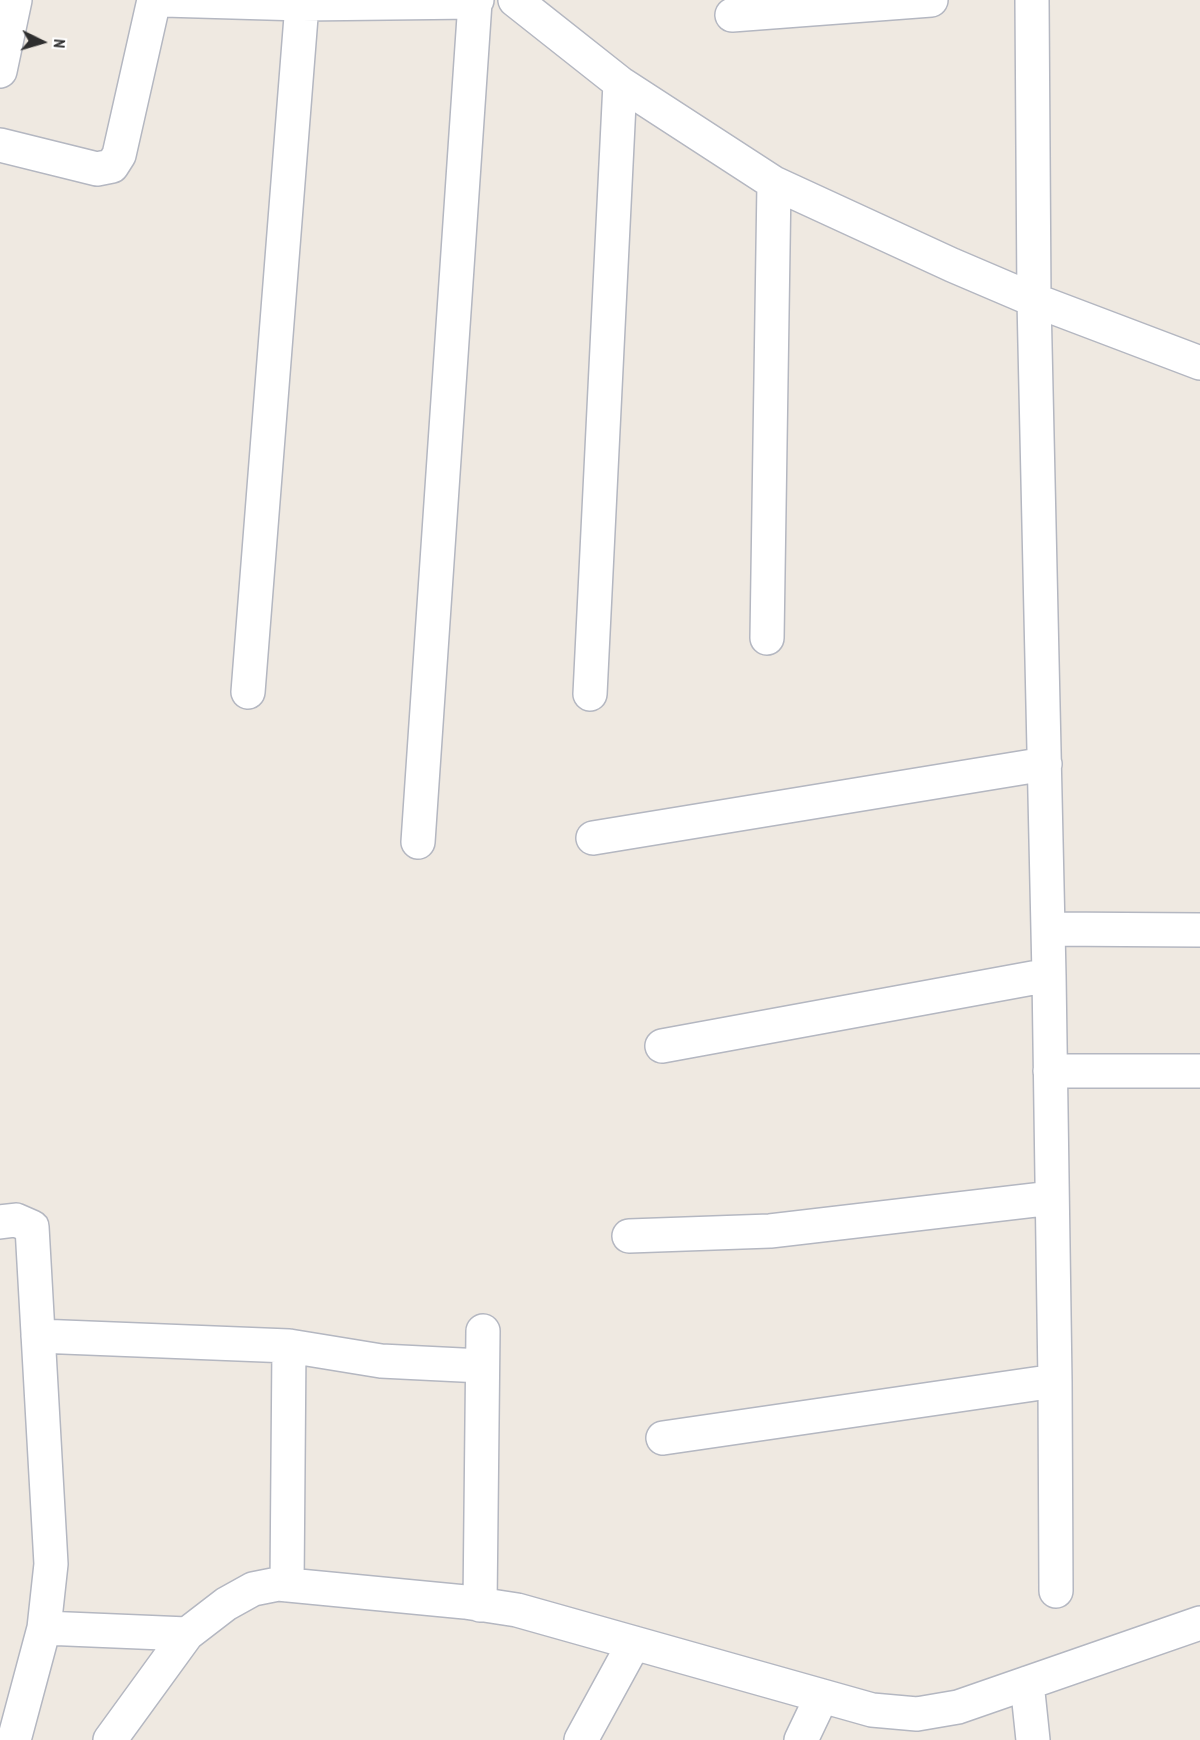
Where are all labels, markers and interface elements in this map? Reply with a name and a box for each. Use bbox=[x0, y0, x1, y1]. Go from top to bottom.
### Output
north arrow bbox=[12, 12, 72, 72]
text: N bbox=[50, 38, 70, 49]

